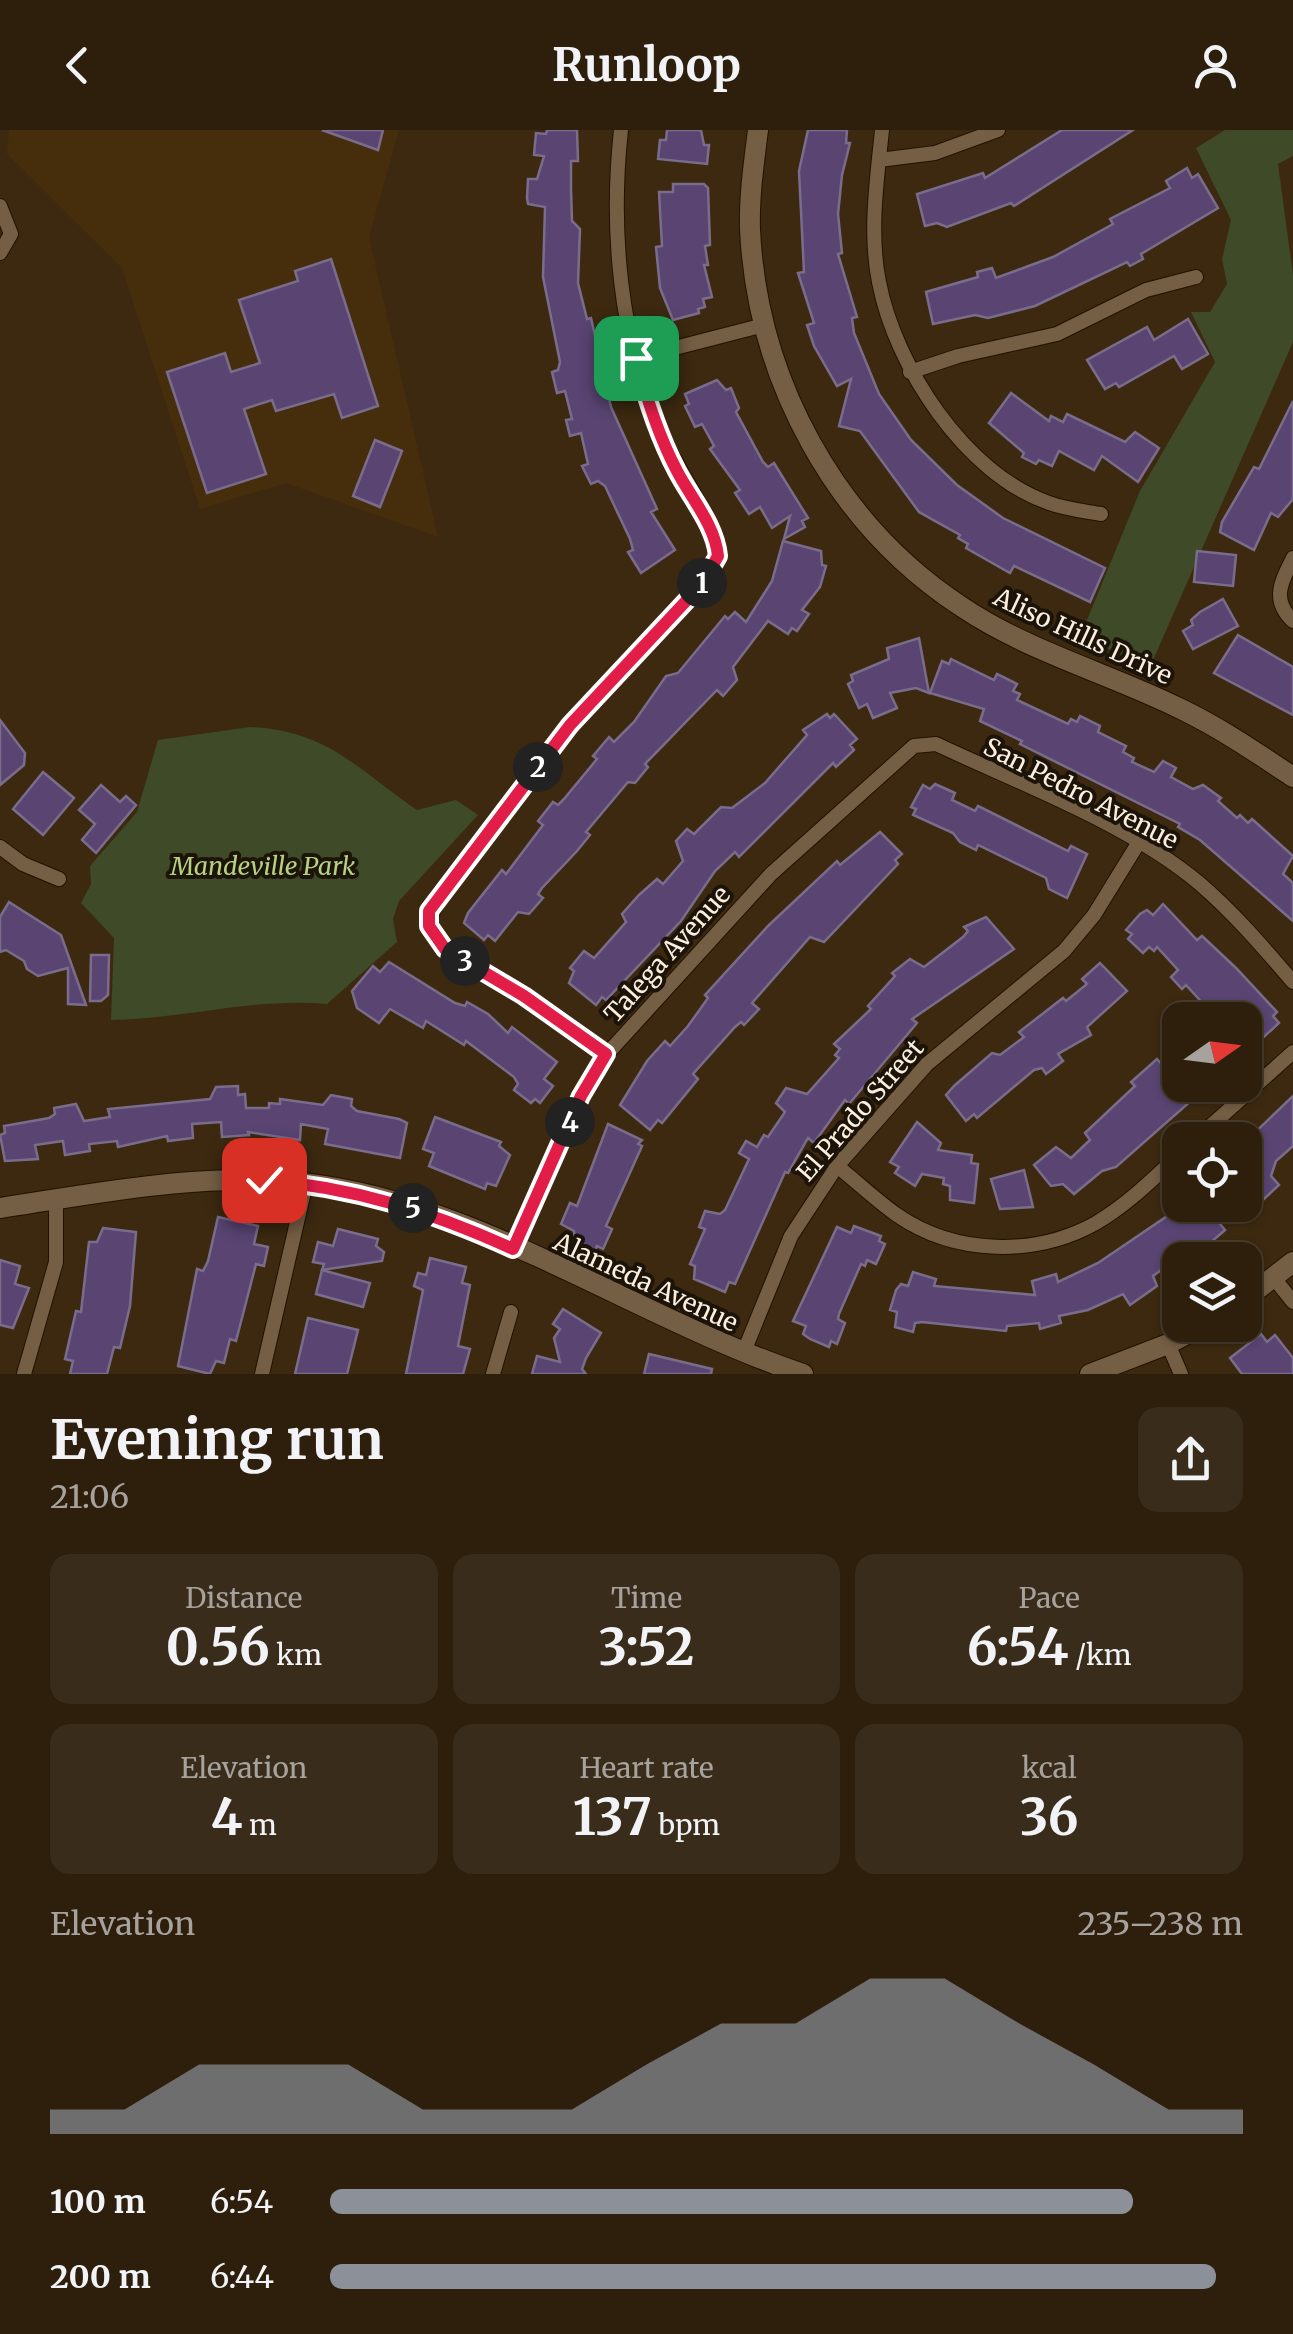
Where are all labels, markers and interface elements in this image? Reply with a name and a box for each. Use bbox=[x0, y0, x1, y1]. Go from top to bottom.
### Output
text: Runloop bbox=[552, 37, 741, 93]
icon: back bbox=[50, 38, 105, 93]
icon: person bbox=[1188, 38, 1243, 93]
pin bbox=[594, 316, 679, 401]
icon: arrive bbox=[609, 331, 664, 386]
pin: 1 bbox=[677, 558, 727, 608]
text: 1 bbox=[696, 565, 708, 601]
street label: Aliso Hills Drive bbox=[988, 580, 1177, 691]
street label: San Pedro Avenue bbox=[978, 730, 1184, 856]
pin: 2 bbox=[513, 742, 563, 792]
text: 2 bbox=[530, 749, 546, 785]
park label: Mandeville Park bbox=[170, 850, 356, 882]
street label: Talega Avenue bbox=[597, 879, 737, 1029]
pin: 3 bbox=[440, 936, 490, 986]
text: 3 bbox=[457, 943, 473, 979]
north arrow bbox=[1162, 1002, 1262, 1102]
map controls bbox=[1162, 1002, 1262, 1342]
street label: El Prado Street bbox=[790, 1032, 930, 1188]
pin: 4 bbox=[545, 1097, 595, 1147]
text: 4 bbox=[561, 1104, 579, 1140]
button: locate bbox=[1162, 1122, 1262, 1222]
pin bbox=[222, 1138, 307, 1223]
icon: check bbox=[237, 1153, 292, 1208]
pin: 5 bbox=[388, 1183, 438, 1233]
text: 5 bbox=[405, 1190, 421, 1226]
street label: Alameda Avenue bbox=[548, 1225, 743, 1339]
button: layers bbox=[1162, 1242, 1262, 1342]
text: Evening run bbox=[50, 1405, 384, 1474]
button: share bbox=[1138, 1407, 1243, 1512]
text: 21:06 bbox=[50, 1477, 129, 1517]
text: Distance bbox=[185, 1580, 302, 1616]
text: Time bbox=[611, 1580, 682, 1616]
text: Pace bbox=[1019, 1580, 1080, 1616]
text: 0.56 bbox=[166, 1616, 270, 1679]
text: 3:52 bbox=[599, 1616, 694, 1679]
text: 6:54 bbox=[967, 1616, 1069, 1679]
text: km bbox=[270, 1637, 322, 1673]
text: /km bbox=[1069, 1637, 1132, 1673]
text: Elevation bbox=[180, 1750, 307, 1786]
text: Heart rate bbox=[580, 1750, 713, 1786]
text: kcal bbox=[1022, 1750, 1077, 1786]
text: 4 bbox=[211, 1786, 242, 1849]
text: 137 bbox=[573, 1786, 652, 1849]
text: 36 bbox=[1020, 1786, 1079, 1849]
text: m bbox=[242, 1807, 277, 1843]
text: bpm bbox=[652, 1807, 720, 1843]
text: Elevation bbox=[50, 1904, 195, 1944]
text: 235–238 m bbox=[1077, 1904, 1243, 1944]
text: 100 m bbox=[50, 2182, 146, 2222]
text: 6:54 bbox=[210, 2182, 273, 2222]
text: 200 m bbox=[50, 2257, 151, 2297]
text: 6:44 bbox=[210, 2257, 274, 2297]

